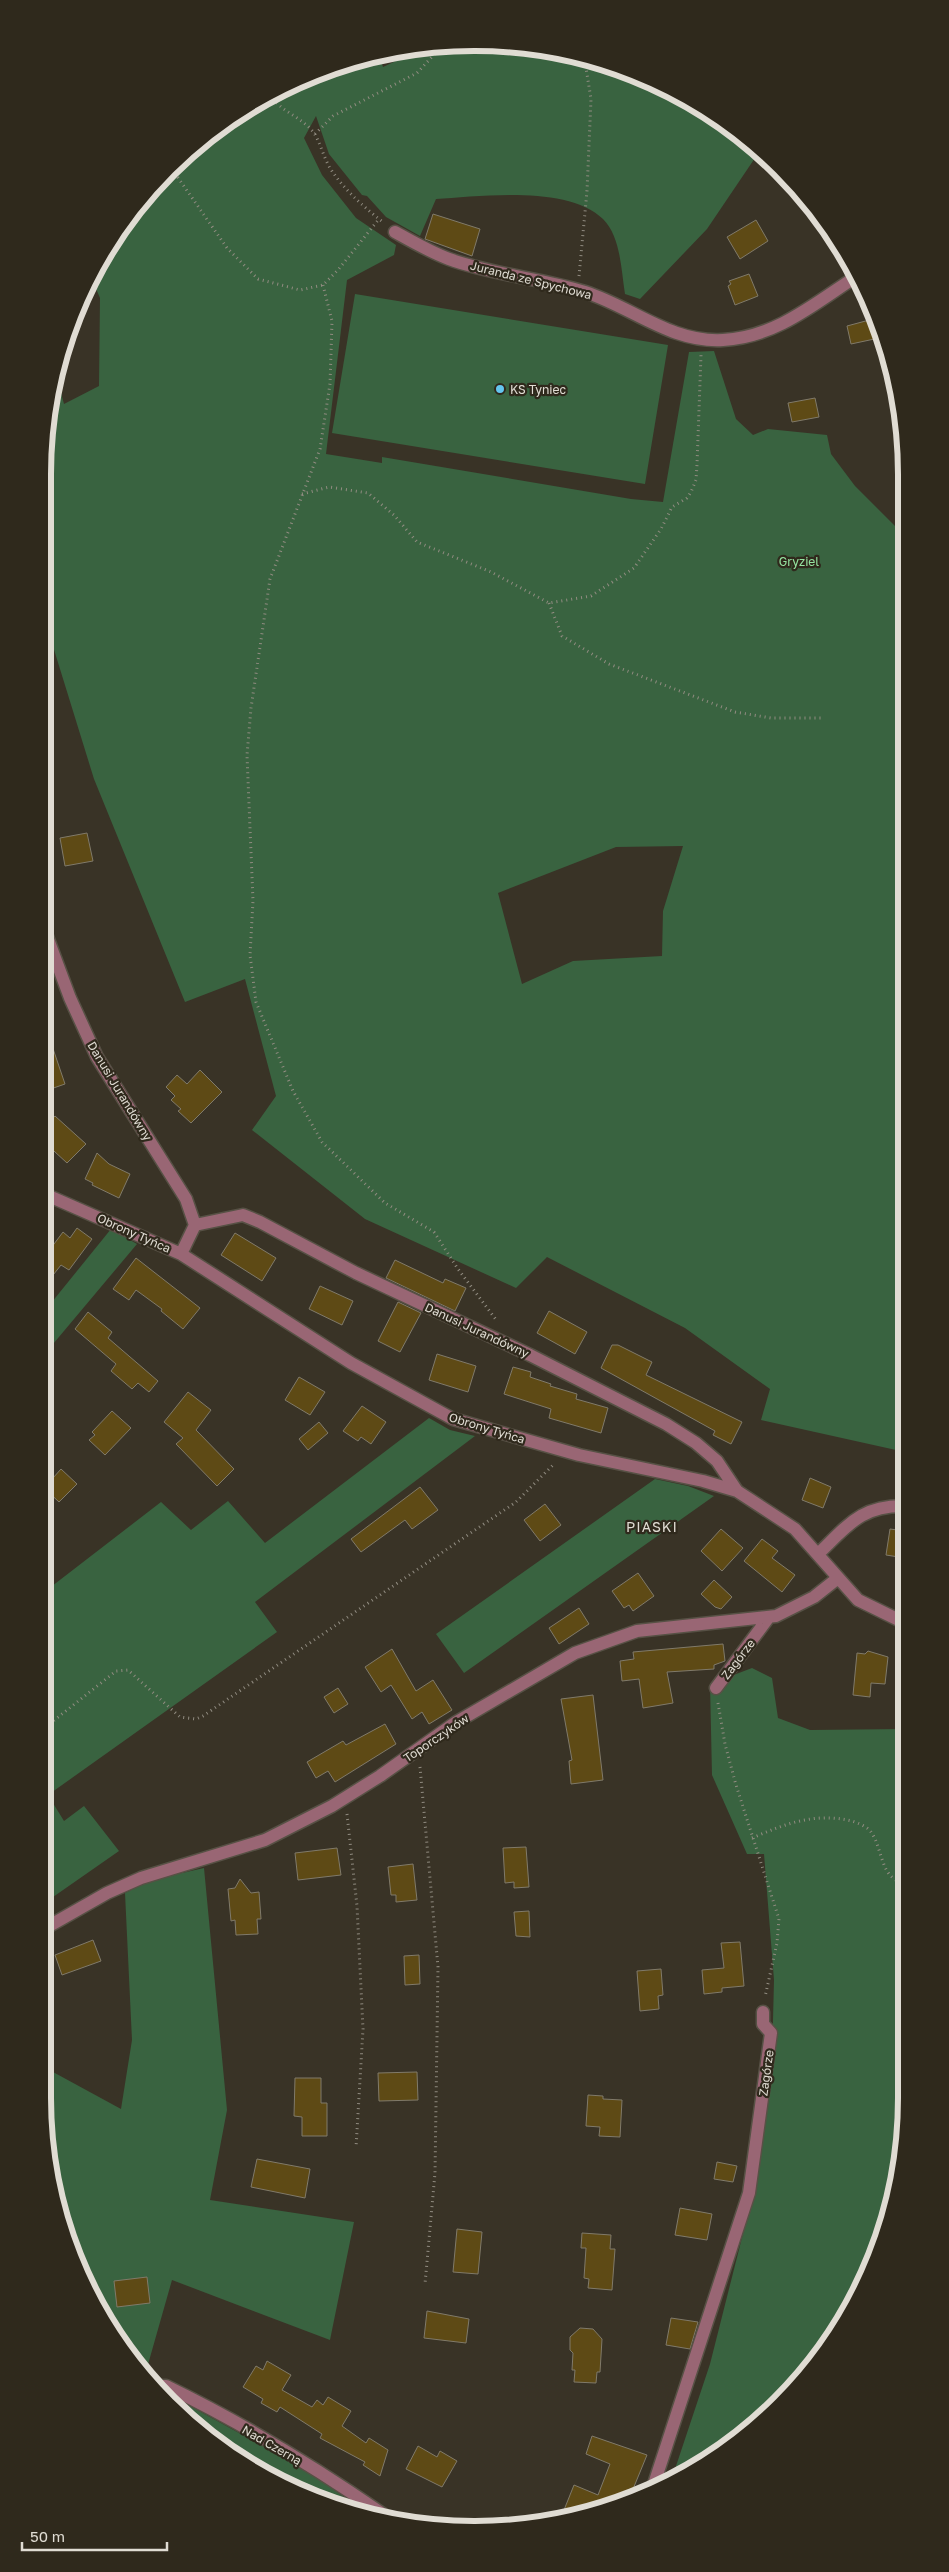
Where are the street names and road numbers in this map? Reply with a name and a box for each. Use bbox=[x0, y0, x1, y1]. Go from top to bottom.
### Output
street label: Juranda ze Spychowa bbox=[469, 258, 593, 302]
street label: Danusi Jurandówny bbox=[84, 1039, 156, 1144]
street label: Obrony Tyńca bbox=[95, 1210, 173, 1256]
street label: Danusi Jurandówny bbox=[423, 1299, 532, 1361]
street label: Obrony Tyńca bbox=[447, 1409, 527, 1447]
street label: Zagórze bbox=[718, 1636, 758, 1682]
street label: Toporczyków bbox=[400, 1711, 472, 1765]
street label: Zagórze bbox=[755, 2049, 777, 2097]
street label: Nad Czerną bbox=[240, 2422, 304, 2468]

